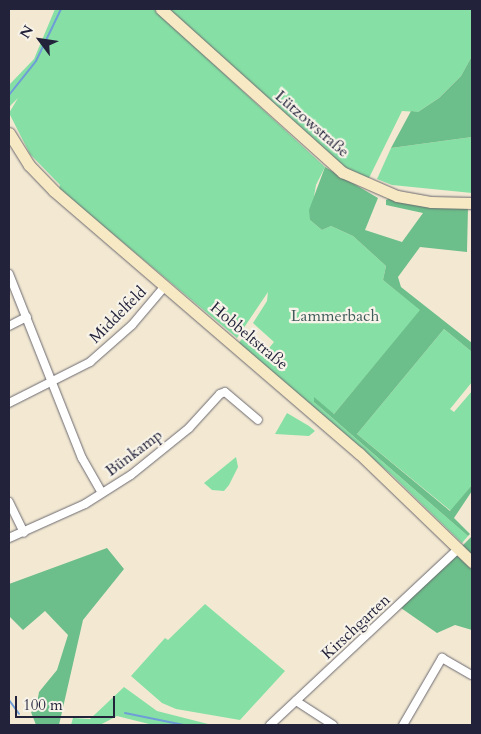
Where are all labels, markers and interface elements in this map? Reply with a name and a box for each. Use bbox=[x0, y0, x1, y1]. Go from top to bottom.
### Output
north arrow bbox=[15, 15, 65, 65]
text: N bbox=[15, 22, 38, 42]
street label: Lützowstraße bbox=[271, 87, 353, 161]
street label: Middelfeld bbox=[86, 283, 150, 347]
street label: Hobbeltstraße bbox=[206, 298, 292, 374]
park label: Lammerbach bbox=[291, 306, 379, 326]
street label: Bünkamp bbox=[102, 425, 166, 481]
street label: Kirschgarten bbox=[318, 590, 394, 664]
scale bar bbox=[18, 686, 118, 718]
text: 100 m bbox=[23, 695, 63, 715]

